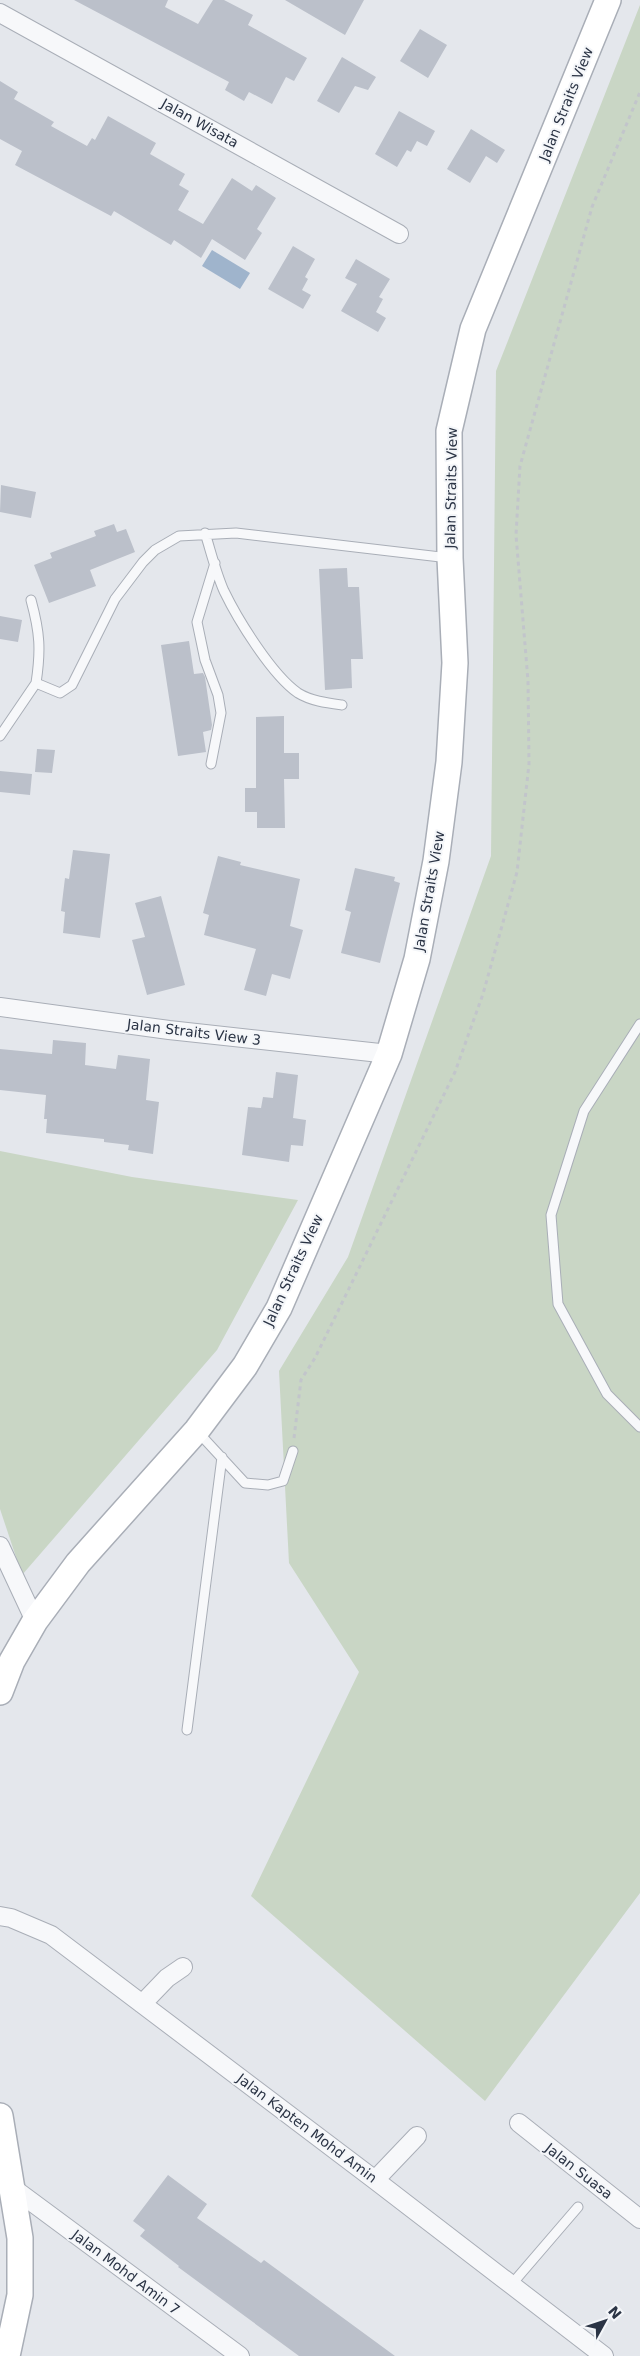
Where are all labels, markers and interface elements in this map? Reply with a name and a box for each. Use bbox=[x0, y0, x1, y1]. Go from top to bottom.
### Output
street label: Jalan Straits View bbox=[535, 45, 596, 164]
street label: Jalan Wisata bbox=[158, 95, 241, 151]
street label: Jalan Straits View bbox=[442, 427, 460, 550]
street label: Jalan Straits View bbox=[410, 830, 447, 953]
street label: Jalan Straits View 3 bbox=[125, 1016, 262, 1048]
street label: Jalan Straits View bbox=[260, 1212, 326, 1329]
street label: Jalan Kapten Mohd Amin bbox=[233, 2070, 380, 2186]
street label: Jalan Suasa bbox=[541, 2139, 616, 2202]
street label: Jalan Mohd Amin 7 bbox=[68, 2226, 183, 2318]
north arrow bbox=[580, 2296, 630, 2346]
text: N bbox=[605, 2303, 625, 2322]

